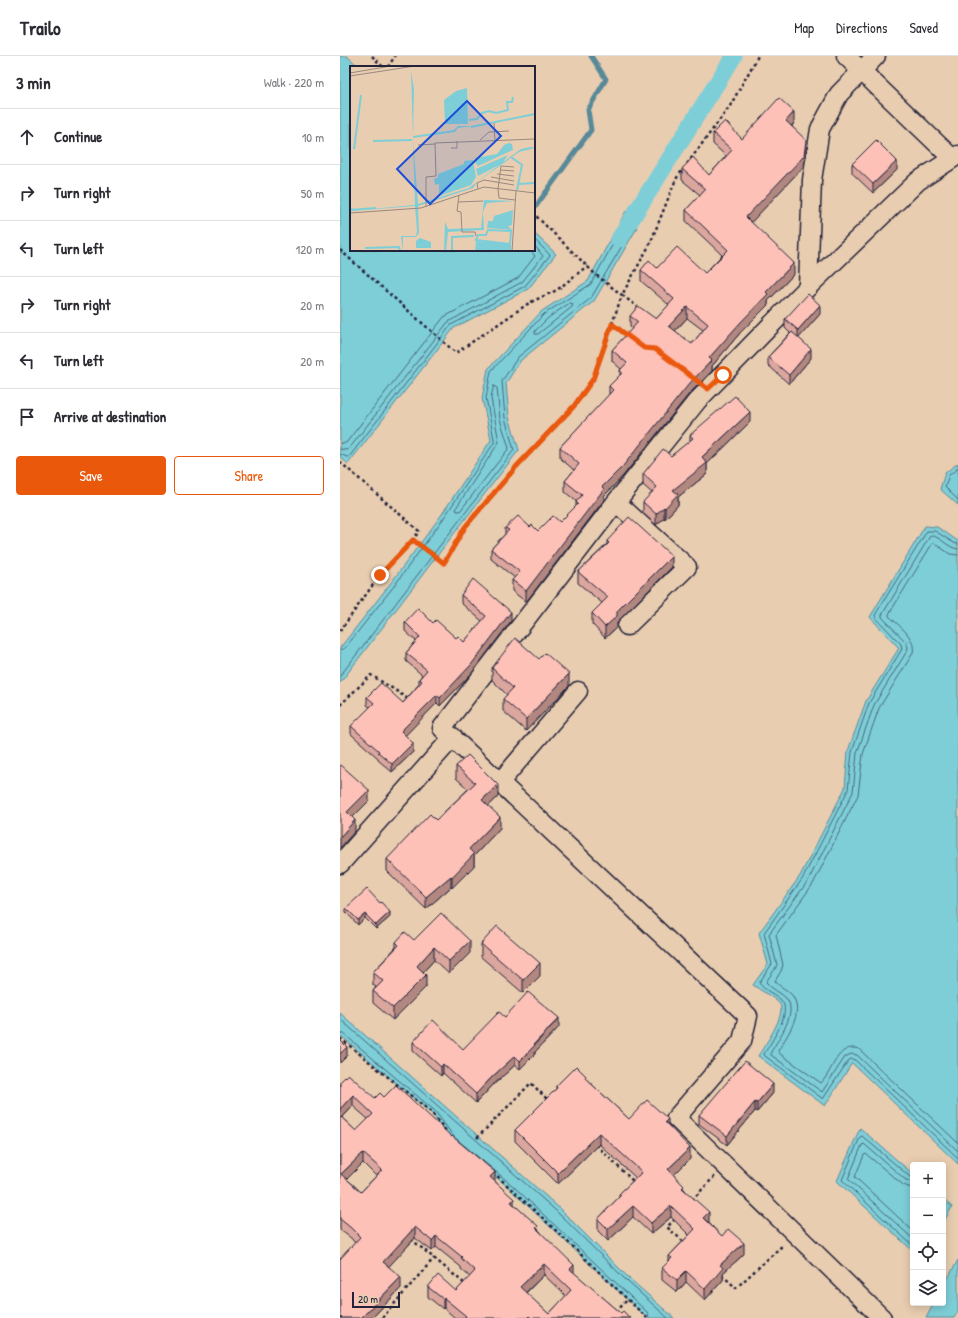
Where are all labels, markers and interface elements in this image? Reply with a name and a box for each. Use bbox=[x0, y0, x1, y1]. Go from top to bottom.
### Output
text: Trailo bbox=[20, 15, 61, 41]
text: Map bbox=[794, 18, 814, 37]
text: Directions bbox=[836, 18, 887, 37]
text: Saved bbox=[909, 18, 938, 37]
inset map bbox=[350, 66, 535, 251]
text: 3 min bbox=[16, 71, 51, 94]
text: Walk · 220 m bbox=[264, 73, 324, 91]
icon: ahead bbox=[16, 126, 38, 148]
text: Continue bbox=[54, 126, 102, 147]
text: 10 m bbox=[302, 128, 324, 146]
icon: right bbox=[16, 182, 38, 204]
text: Turn right bbox=[54, 182, 110, 203]
text: 50 m bbox=[301, 184, 324, 202]
icon: left bbox=[16, 238, 38, 260]
text: Turn left bbox=[54, 238, 104, 259]
text: 120 m bbox=[296, 240, 324, 258]
icon: right bbox=[16, 294, 38, 316]
text: Turn right bbox=[54, 294, 110, 315]
text: 20 m bbox=[300, 296, 324, 314]
icon: left bbox=[16, 350, 38, 372]
text: Turn left bbox=[54, 350, 104, 371]
text: 20 m bbox=[300, 352, 324, 370]
route start bbox=[714, 366, 732, 384]
icon: arrive bbox=[16, 406, 38, 428]
text: Arrive at destination bbox=[54, 406, 166, 427]
button: Save bbox=[16, 456, 166, 495]
button: Share bbox=[174, 456, 324, 495]
route end bbox=[371, 566, 389, 584]
map controls bbox=[910, 1162, 946, 1306]
button: + bbox=[910, 1162, 946, 1198]
button: − bbox=[910, 1198, 946, 1234]
button: locate bbox=[910, 1234, 946, 1270]
button: layers bbox=[910, 1270, 946, 1306]
scale bar bbox=[352, 1290, 400, 1309]
text: 20 m bbox=[358, 1292, 378, 1306]

